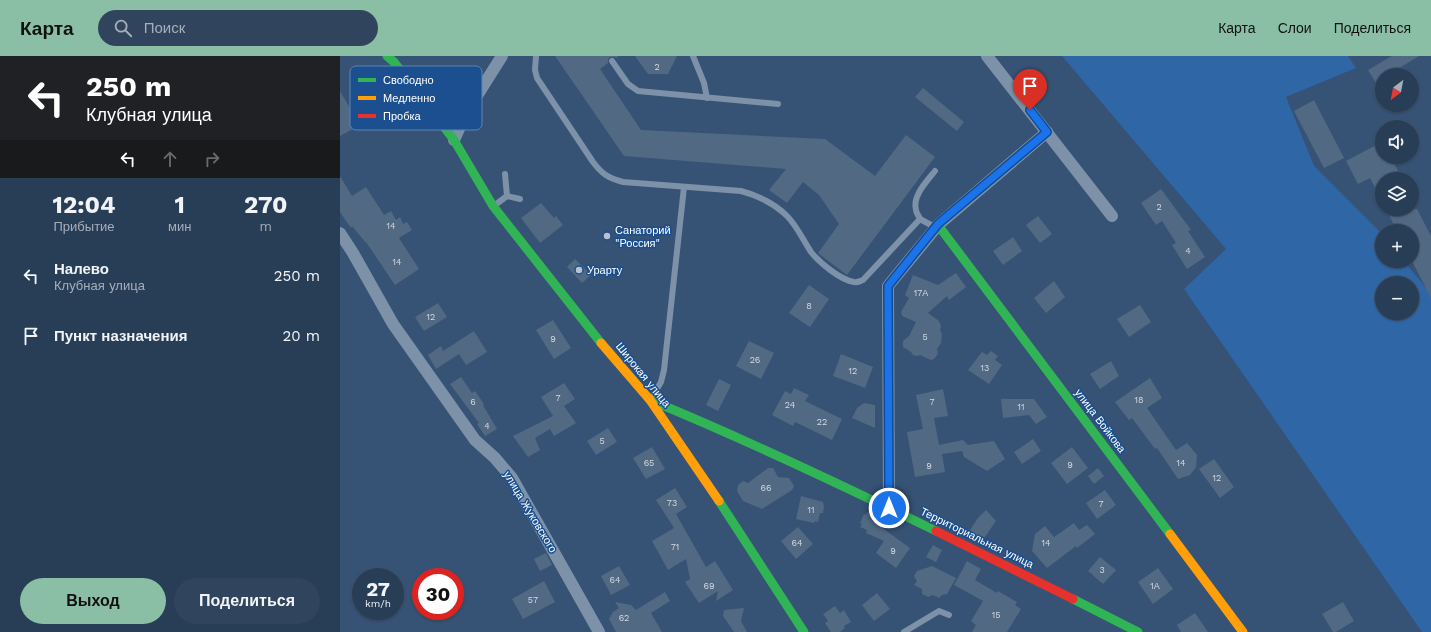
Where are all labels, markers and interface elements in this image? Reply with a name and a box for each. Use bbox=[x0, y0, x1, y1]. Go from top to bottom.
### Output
search box bbox=[98, 10, 378, 46]
text: Карта bbox=[20, 17, 74, 40]
icon: search bbox=[112, 17, 134, 39]
text: Поиск bbox=[144, 19, 185, 37]
text: Карта bbox=[1218, 20, 1256, 36]
text: Слои bbox=[1278, 20, 1312, 36]
text: Поделиться bbox=[1334, 20, 1411, 36]
house number: 2 bbox=[654, 62, 660, 72]
legend bbox=[350, 66, 482, 130]
north arrow bbox=[1375, 68, 1419, 112]
map controls bbox=[1375, 68, 1419, 320]
pin bbox=[1013, 69, 1047, 110]
text: 250 m bbox=[86, 70, 171, 103]
icon: left bbox=[20, 72, 72, 124]
text: Свободно bbox=[383, 74, 434, 87]
icon: arrive bbox=[1019, 75, 1041, 97]
text: Медленно bbox=[383, 92, 435, 105]
text: Клубная улица bbox=[86, 104, 212, 125]
text: Пробка bbox=[383, 110, 421, 123]
button: sound bbox=[1375, 120, 1419, 164]
icon: left bbox=[117, 148, 139, 170]
icon: ahead bbox=[159, 148, 181, 170]
icon: right bbox=[201, 148, 223, 170]
button: layers bbox=[1375, 172, 1419, 216]
text: 12:04 bbox=[53, 191, 115, 219]
text: 1 bbox=[175, 191, 185, 219]
text: 270 bbox=[244, 191, 287, 219]
house number: 2 bbox=[1156, 202, 1162, 212]
text: Прибытие bbox=[54, 219, 115, 234]
text: мин bbox=[168, 219, 191, 234]
text: m bbox=[260, 219, 272, 234]
house number: 14 bbox=[386, 221, 396, 231]
place label: Санаторий "Россия" bbox=[615, 224, 671, 250]
button: + bbox=[1375, 224, 1419, 268]
marker: Санаторий "Россия" bbox=[602, 231, 612, 241]
house number: 4 bbox=[1185, 246, 1191, 256]
house number: 14 bbox=[392, 257, 402, 267]
text: Налево bbox=[54, 260, 109, 278]
place label: Урарту bbox=[587, 264, 623, 277]
icon: left bbox=[20, 265, 42, 287]
marker: Урарту bbox=[574, 265, 584, 275]
text: 250 m bbox=[274, 267, 320, 285]
button: − bbox=[1375, 276, 1419, 320]
text: Клубная улица bbox=[54, 278, 145, 293]
house number: 17А bbox=[914, 288, 928, 298]
house number: 8 bbox=[806, 301, 812, 311]
house number: 12 bbox=[427, 312, 435, 322]
icon: arrive bbox=[20, 325, 42, 347]
text: Пункт назначения bbox=[54, 327, 187, 345]
text: 20 m bbox=[283, 327, 320, 345]
house number: 5 bbox=[922, 332, 928, 342]
house number: 9 bbox=[550, 334, 556, 344]
street label: Широкая улица bbox=[613, 340, 674, 411]
house number: 26 bbox=[750, 355, 760, 365]
house number: 13 bbox=[981, 363, 989, 373]
house number: 12 bbox=[849, 366, 857, 376]
street label: улица Войкова bbox=[1072, 387, 1129, 456]
house number: 7 bbox=[555, 393, 561, 403]
house number: 18 bbox=[1134, 395, 1144, 405]
house number: 6 bbox=[470, 397, 476, 407]
house number: 7 bbox=[929, 397, 935, 407]
house number: 24 bbox=[785, 400, 796, 410]
house number: 11 bbox=[1017, 402, 1025, 412]
house number: 22 bbox=[817, 417, 827, 427]
house number: 4 bbox=[484, 421, 490, 431]
house number: 5 bbox=[599, 436, 605, 446]
house number: 65 bbox=[644, 458, 654, 468]
house number: 14 bbox=[1176, 458, 1186, 468]
house number: 9 bbox=[1067, 460, 1073, 470]
house number: 9 bbox=[926, 461, 932, 471]
street label: улица Жуковского bbox=[501, 469, 559, 555]
house number: 12 bbox=[1213, 473, 1221, 483]
house number: 66 bbox=[761, 483, 771, 493]
position arrow bbox=[868, 487, 910, 529]
house number: 73 bbox=[667, 498, 677, 508]
house number: 7 bbox=[1098, 499, 1104, 509]
house number: 11 bbox=[807, 505, 815, 515]
street label: Территориальная улица bbox=[918, 505, 1036, 571]
house number: 64 bbox=[792, 538, 803, 548]
house number: 14 bbox=[1041, 538, 1051, 548]
house number: 71 bbox=[671, 542, 679, 552]
house number: 9 bbox=[890, 546, 896, 556]
house number: 3 bbox=[1099, 565, 1105, 575]
speed limit sign: 30 bbox=[412, 568, 464, 620]
house number: 64 bbox=[610, 575, 621, 585]
text: 27 bbox=[366, 577, 390, 601]
button: Выход bbox=[20, 578, 166, 624]
button: Поделиться bbox=[174, 578, 320, 624]
house number: 69 bbox=[703, 581, 715, 591]
house number: 1А bbox=[1150, 581, 1160, 591]
house number: 57 bbox=[528, 595, 538, 605]
text: km/h bbox=[365, 598, 391, 609]
house number: 15 bbox=[992, 610, 1000, 620]
house number: 62 bbox=[619, 613, 629, 623]

